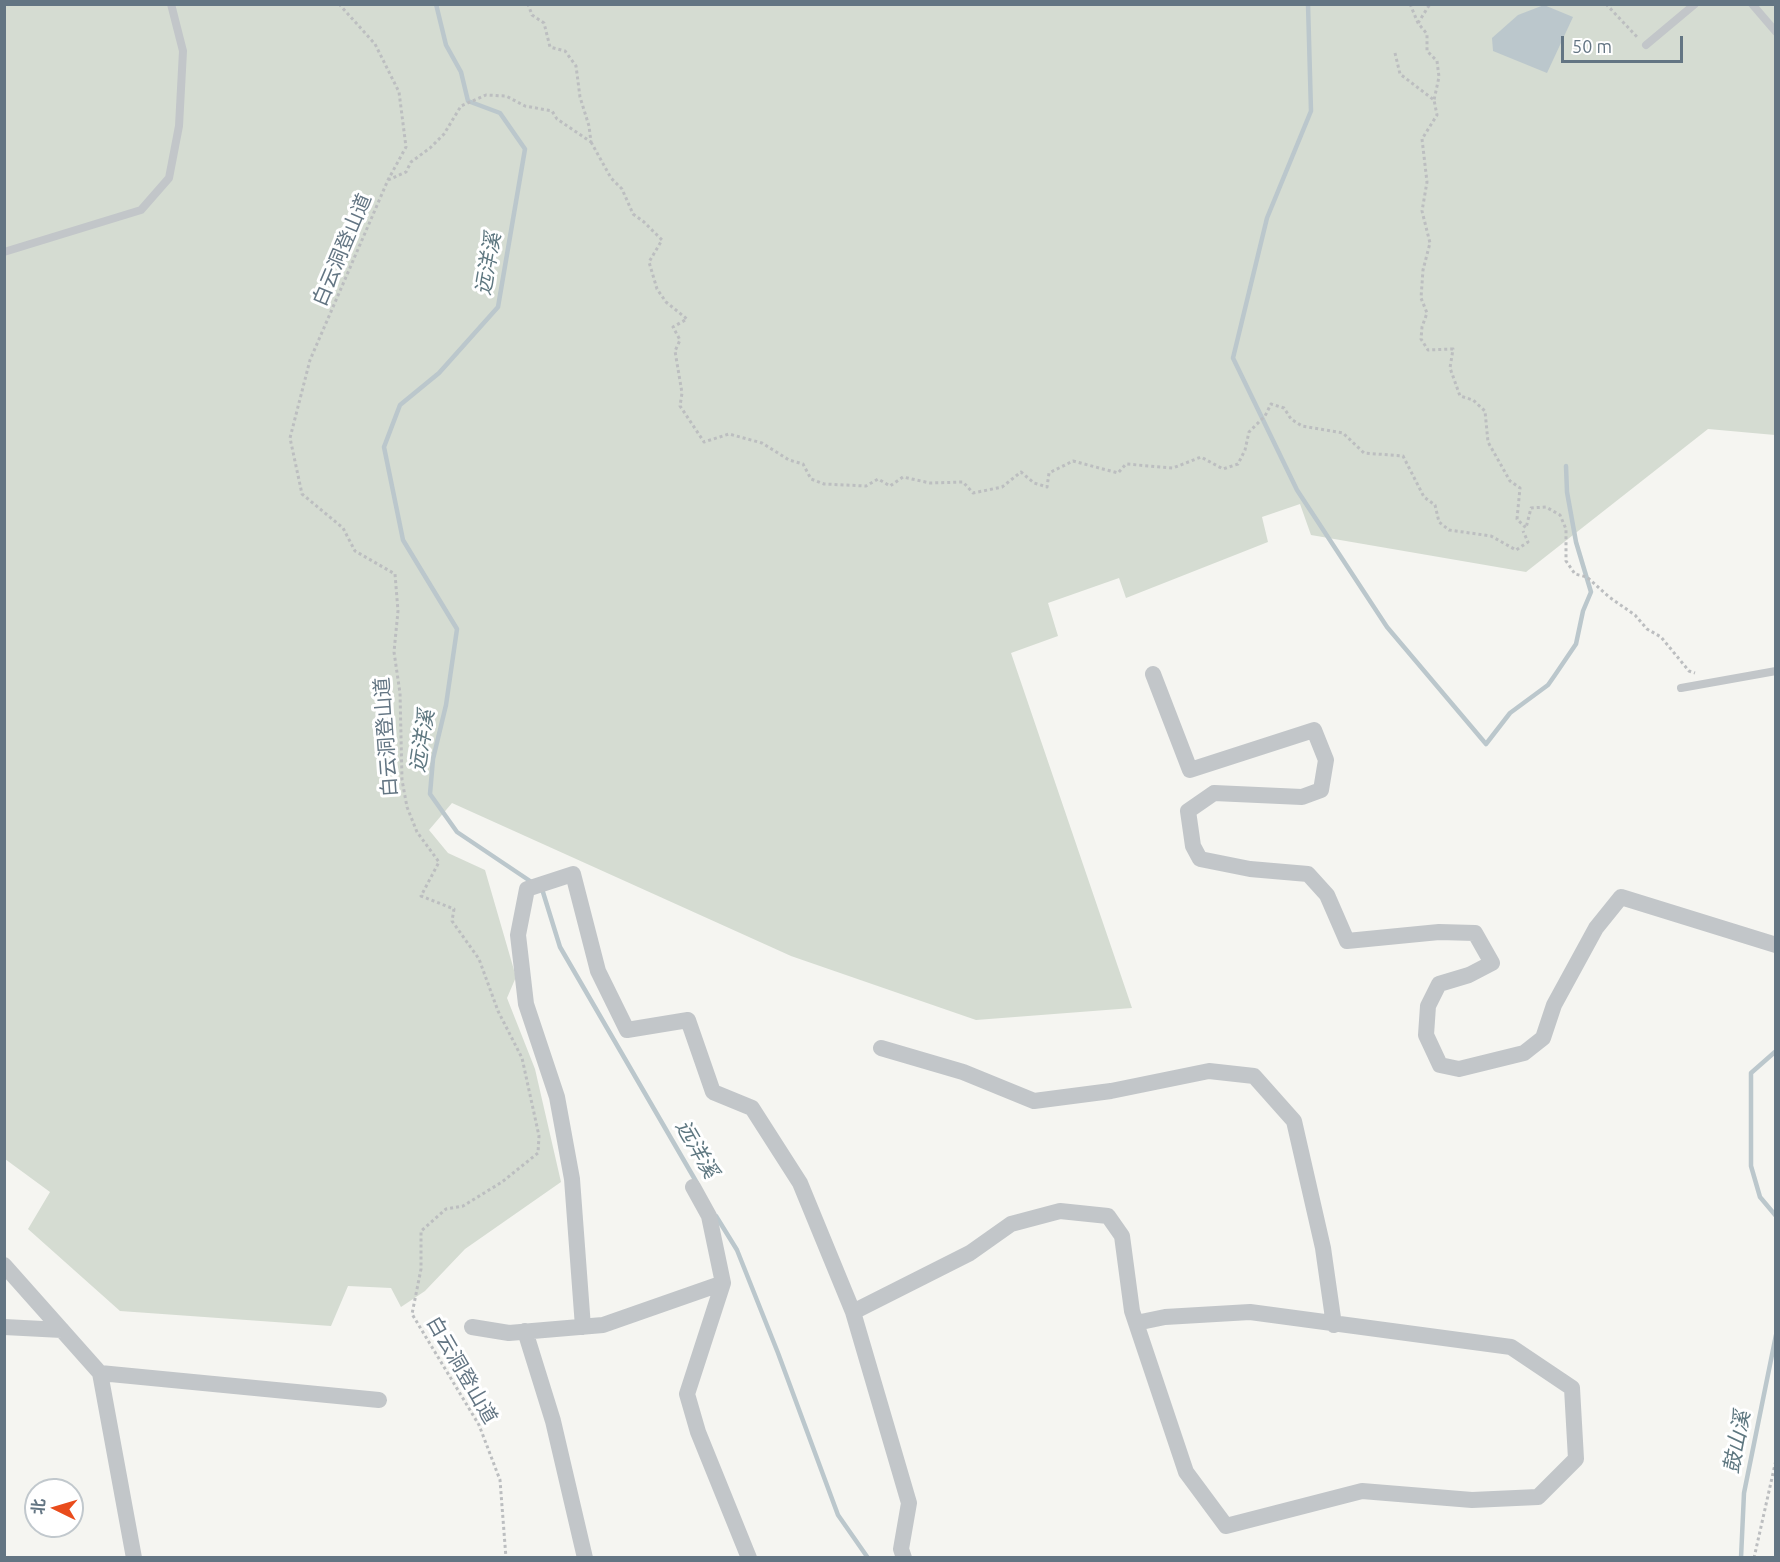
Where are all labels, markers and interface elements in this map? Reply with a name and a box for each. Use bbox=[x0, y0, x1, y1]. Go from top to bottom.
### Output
scale bar bbox=[1564, 24, 1686, 62]
text: 50 m bbox=[1572, 36, 1612, 56]
street label: 白云洞登山道 bbox=[308, 190, 376, 310]
water label: 远洋溪 bbox=[470, 231, 506, 297]
street label: 白云洞登山道 bbox=[370, 676, 402, 798]
water label: 远洋溪 bbox=[405, 708, 439, 774]
water label: 远洋溪 bbox=[670, 1115, 724, 1183]
street label: 白云洞登山道 bbox=[422, 1312, 502, 1428]
water label: 鼓山溪 bbox=[1719, 1409, 1755, 1475]
north arrow bbox=[24, 1478, 84, 1538]
text: 北 bbox=[28, 1498, 48, 1515]

